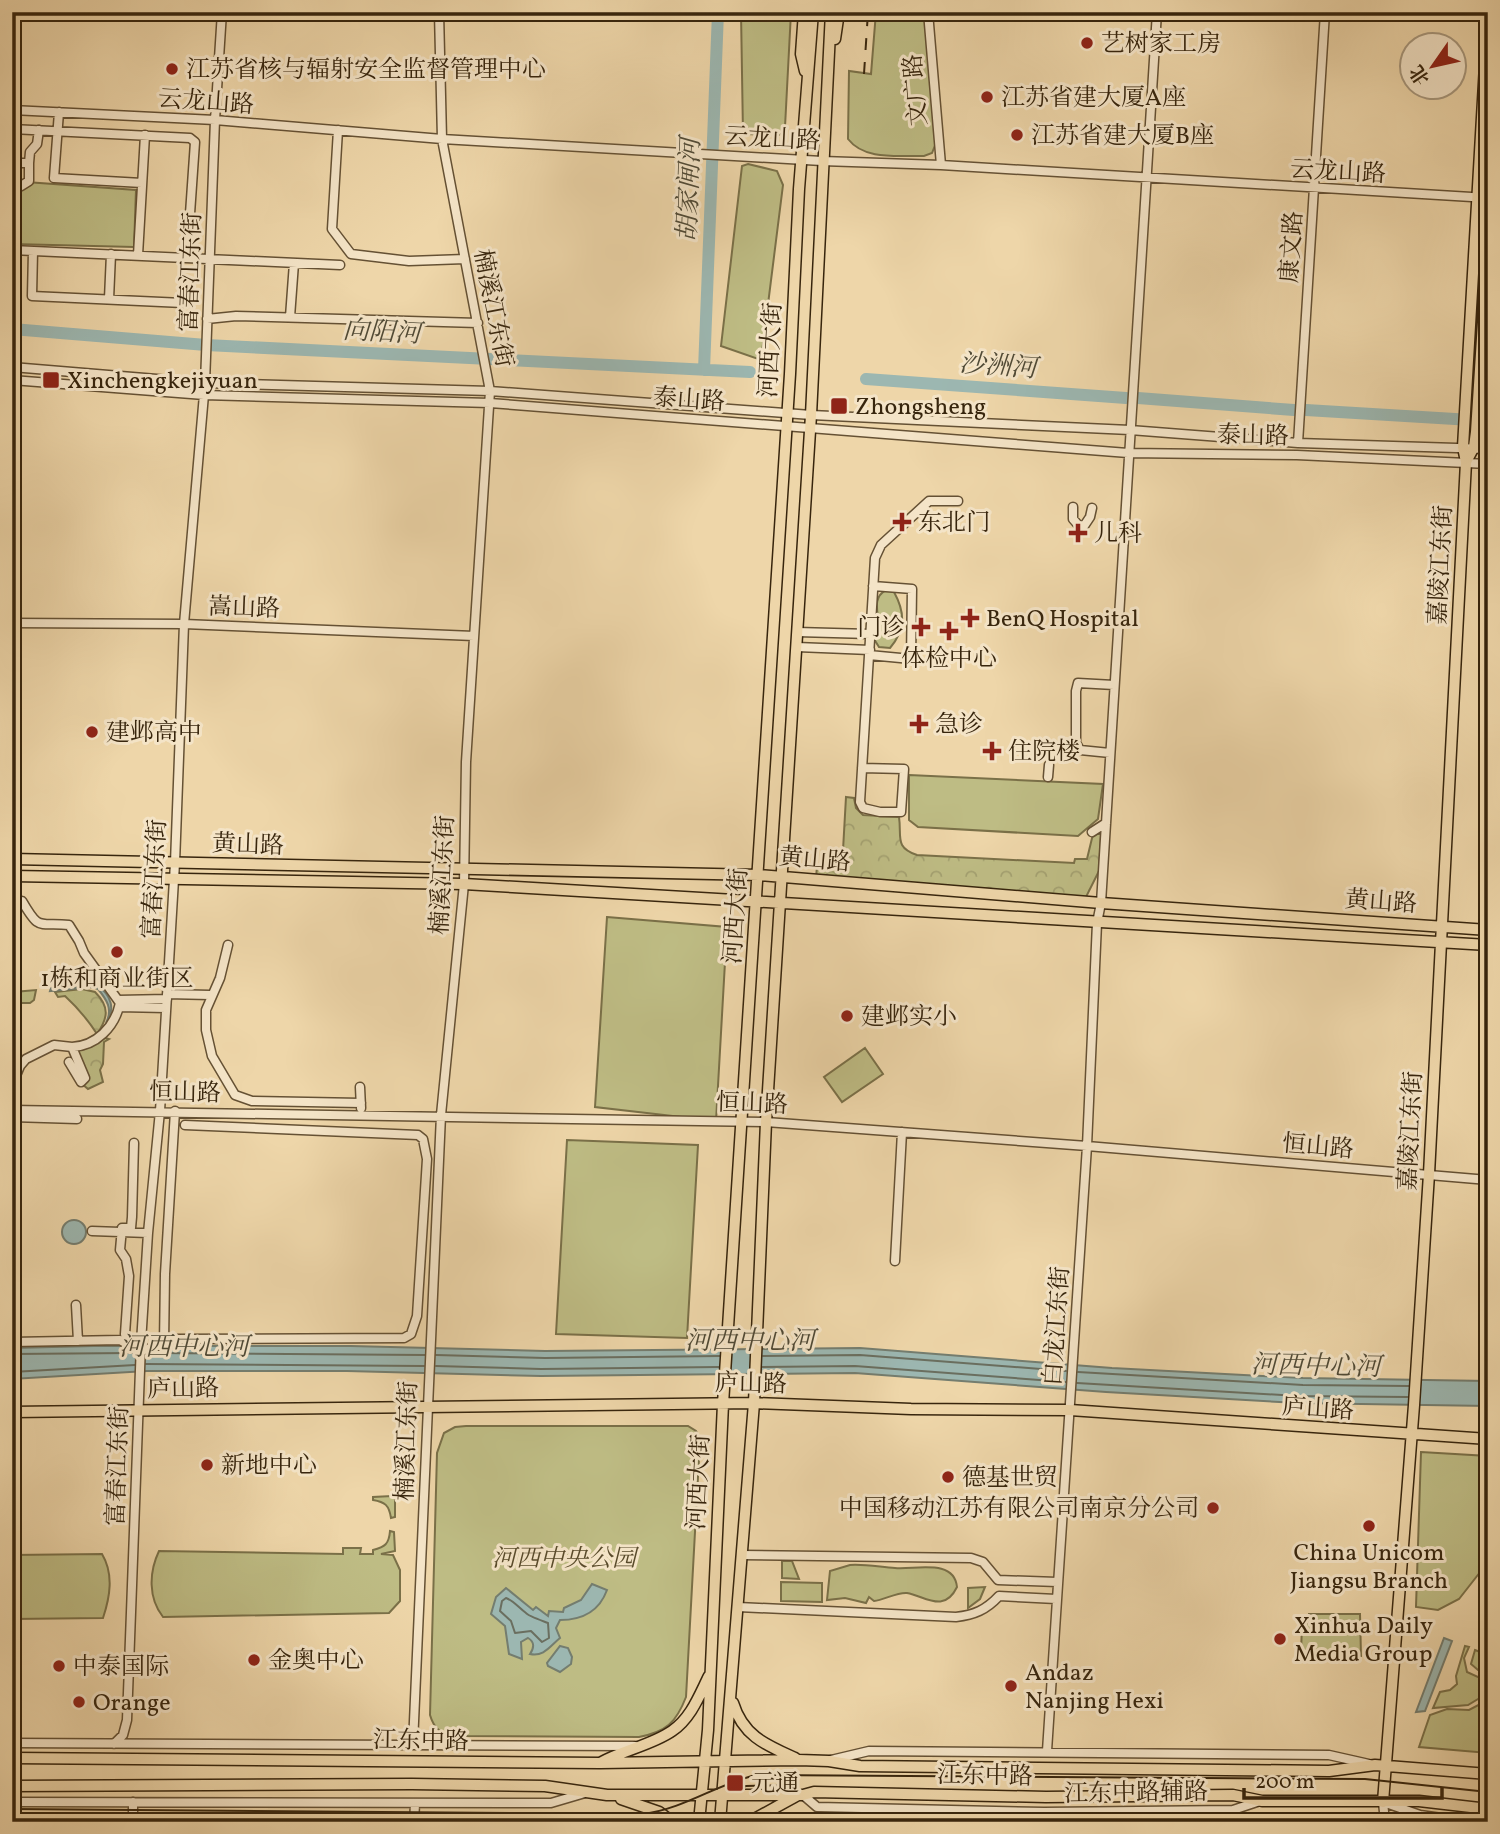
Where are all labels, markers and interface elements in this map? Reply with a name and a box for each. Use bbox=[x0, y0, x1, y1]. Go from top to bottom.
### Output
place label: 艺树家工房 bbox=[1101, 28, 1221, 62]
north arrow bbox=[1398, 32, 1468, 102]
marker: 艺树家工房 bbox=[1079, 35, 1095, 51]
street label: 文广路 bbox=[897, 52, 937, 127]
place label: 江苏省核与辐射安全监督管理中心 bbox=[186, 54, 546, 88]
text: 北 bbox=[1404, 59, 1437, 90]
marker: 江苏省核与辐射安全监督管理中心 bbox=[164, 61, 180, 77]
place label: 江苏省建大厦A座 bbox=[1001, 82, 1186, 116]
street label: 云龙山路 bbox=[157, 83, 255, 123]
marker: 江苏省建大厦A座 bbox=[979, 89, 995, 105]
place label: 江苏省建大厦B座 bbox=[1031, 120, 1214, 154]
street label: 云龙山路 bbox=[723, 121, 821, 159]
marker: 江苏省建大厦B座 bbox=[1009, 127, 1025, 143]
water label: 胡家闸河 bbox=[670, 133, 710, 243]
street label: 云龙山路 bbox=[1289, 154, 1387, 192]
street label: 康文路 bbox=[1274, 210, 1312, 284]
street label: 富春江东街 bbox=[173, 212, 211, 333]
street label: 楠溪江东街 bbox=[464, 246, 520, 371]
street label: 河西大街 bbox=[753, 301, 791, 399]
water label: 向阳河 bbox=[342, 313, 426, 353]
water label: 沙洲河 bbox=[958, 346, 1042, 388]
place label: Xinchengkejiyuan bbox=[67, 365, 258, 399]
marker: Xinchengkejiyuan bbox=[41, 370, 61, 390]
street label: 泰山路 bbox=[652, 382, 726, 420]
place label: Zhongsheng bbox=[855, 391, 986, 425]
marker: Zhongsheng bbox=[829, 396, 849, 416]
street label: 泰山路 bbox=[1217, 419, 1289, 455]
street label: 嘉陵江东街 bbox=[1422, 504, 1462, 626]
place label: 东北门 bbox=[918, 507, 990, 541]
marker: 东北门 bbox=[892, 512, 912, 532]
place label: 儿科 bbox=[1094, 518, 1142, 552]
marker: 儿科 bbox=[1068, 523, 1088, 543]
street label: 嵩山路 bbox=[207, 591, 281, 627]
place label: BenQ Hospital bbox=[986, 603, 1139, 637]
marker: BenQ Hospital bbox=[960, 608, 980, 628]
place label: 门诊 bbox=[857, 612, 905, 646]
marker: 门诊 bbox=[911, 617, 931, 637]
marker: 体检中心 bbox=[939, 621, 959, 641]
place label: 体检中心 bbox=[901, 643, 997, 677]
place label: 急诊 bbox=[935, 709, 983, 743]
marker: 急诊 bbox=[909, 714, 929, 734]
place label: 建邺高中 bbox=[106, 717, 202, 751]
marker: 建邺高中 bbox=[84, 724, 100, 740]
place label: 住院楼 bbox=[1008, 736, 1080, 770]
marker: 住院楼 bbox=[982, 741, 1002, 761]
street label: 楠溪江东街 bbox=[424, 814, 464, 936]
street label: 富春江东街 bbox=[136, 818, 176, 940]
street label: 黄山路 bbox=[211, 828, 285, 864]
street label: 黄山路 bbox=[777, 841, 852, 881]
street label: 河西大街 bbox=[717, 867, 757, 965]
street label: 黄山路 bbox=[1344, 884, 1418, 922]
marker: 1栋和商业街区 bbox=[109, 944, 125, 960]
place label: 1栋和商业街区 bbox=[40, 963, 194, 997]
place label: 建邺实小 bbox=[861, 1001, 957, 1035]
marker: 建邺实小 bbox=[839, 1008, 855, 1024]
street label: 嘉陵江东街 bbox=[1392, 1070, 1432, 1192]
street label: 恒山路 bbox=[149, 1076, 221, 1112]
street label: 恒山路 bbox=[715, 1087, 789, 1123]
street label: 恒山路 bbox=[1280, 1128, 1355, 1168]
street label: 白龙江东街 bbox=[1037, 1265, 1079, 1387]
water label: 河西中心河 bbox=[685, 1324, 819, 1360]
water label: 河西中心河 bbox=[119, 1330, 253, 1366]
water label: 河西中心河 bbox=[1251, 1348, 1385, 1386]
street label: 庐山路 bbox=[715, 1367, 787, 1403]
street label: 庐山路 bbox=[147, 1372, 219, 1408]
street label: 楠溪江东街 bbox=[389, 1381, 427, 1502]
street label: 庐山路 bbox=[1281, 1391, 1355, 1429]
street label: 富春江东街 bbox=[100, 1406, 138, 1527]
street label: 河西大街 bbox=[681, 1433, 719, 1531]
place label: 新地中心 bbox=[221, 1450, 317, 1484]
marker: 新地中心 bbox=[199, 1457, 215, 1473]
place label: 德基世贸 bbox=[962, 1462, 1058, 1496]
marker: 德基世贸 bbox=[940, 1469, 956, 1485]
place label: 中国移动江苏有限公司南京分公司 bbox=[839, 1493, 1199, 1527]
marker: 中国移动江苏有限公司南京分公司 bbox=[1205, 1500, 1221, 1516]
marker: China Unicom Jiangsu Branch bbox=[1361, 1518, 1377, 1534]
place label: China Unicom Jiangsu Branch bbox=[1290, 1537, 1448, 1599]
park label: 河西中央公园 bbox=[492, 1543, 640, 1577]
place label: Xinhua Daily Media Group bbox=[1294, 1610, 1433, 1672]
marker: Xinhua Daily Media Group bbox=[1272, 1631, 1288, 1647]
place label: 金奥中心 bbox=[268, 1645, 364, 1679]
place label: 中泰国际 bbox=[73, 1651, 169, 1685]
marker: 金奥中心 bbox=[246, 1652, 262, 1668]
place label: Andaz Nanjing Hexi bbox=[1025, 1657, 1164, 1719]
marker: 中泰国际 bbox=[51, 1658, 67, 1674]
marker: Andaz Nanjing Hexi bbox=[1003, 1678, 1019, 1694]
place label: Orange bbox=[93, 1687, 171, 1721]
marker: Orange bbox=[71, 1694, 87, 1710]
street label: 江东中路 bbox=[373, 1724, 469, 1760]
scale bar bbox=[1244, 1757, 1442, 1801]
street label: 江东中路 bbox=[937, 1759, 1033, 1795]
place label: 元通 bbox=[751, 1768, 799, 1802]
text: 200 m bbox=[1255, 1768, 1315, 1797]
marker: 元通 bbox=[725, 1773, 745, 1793]
street label: 江东中路辅路 bbox=[1064, 1776, 1208, 1812]

